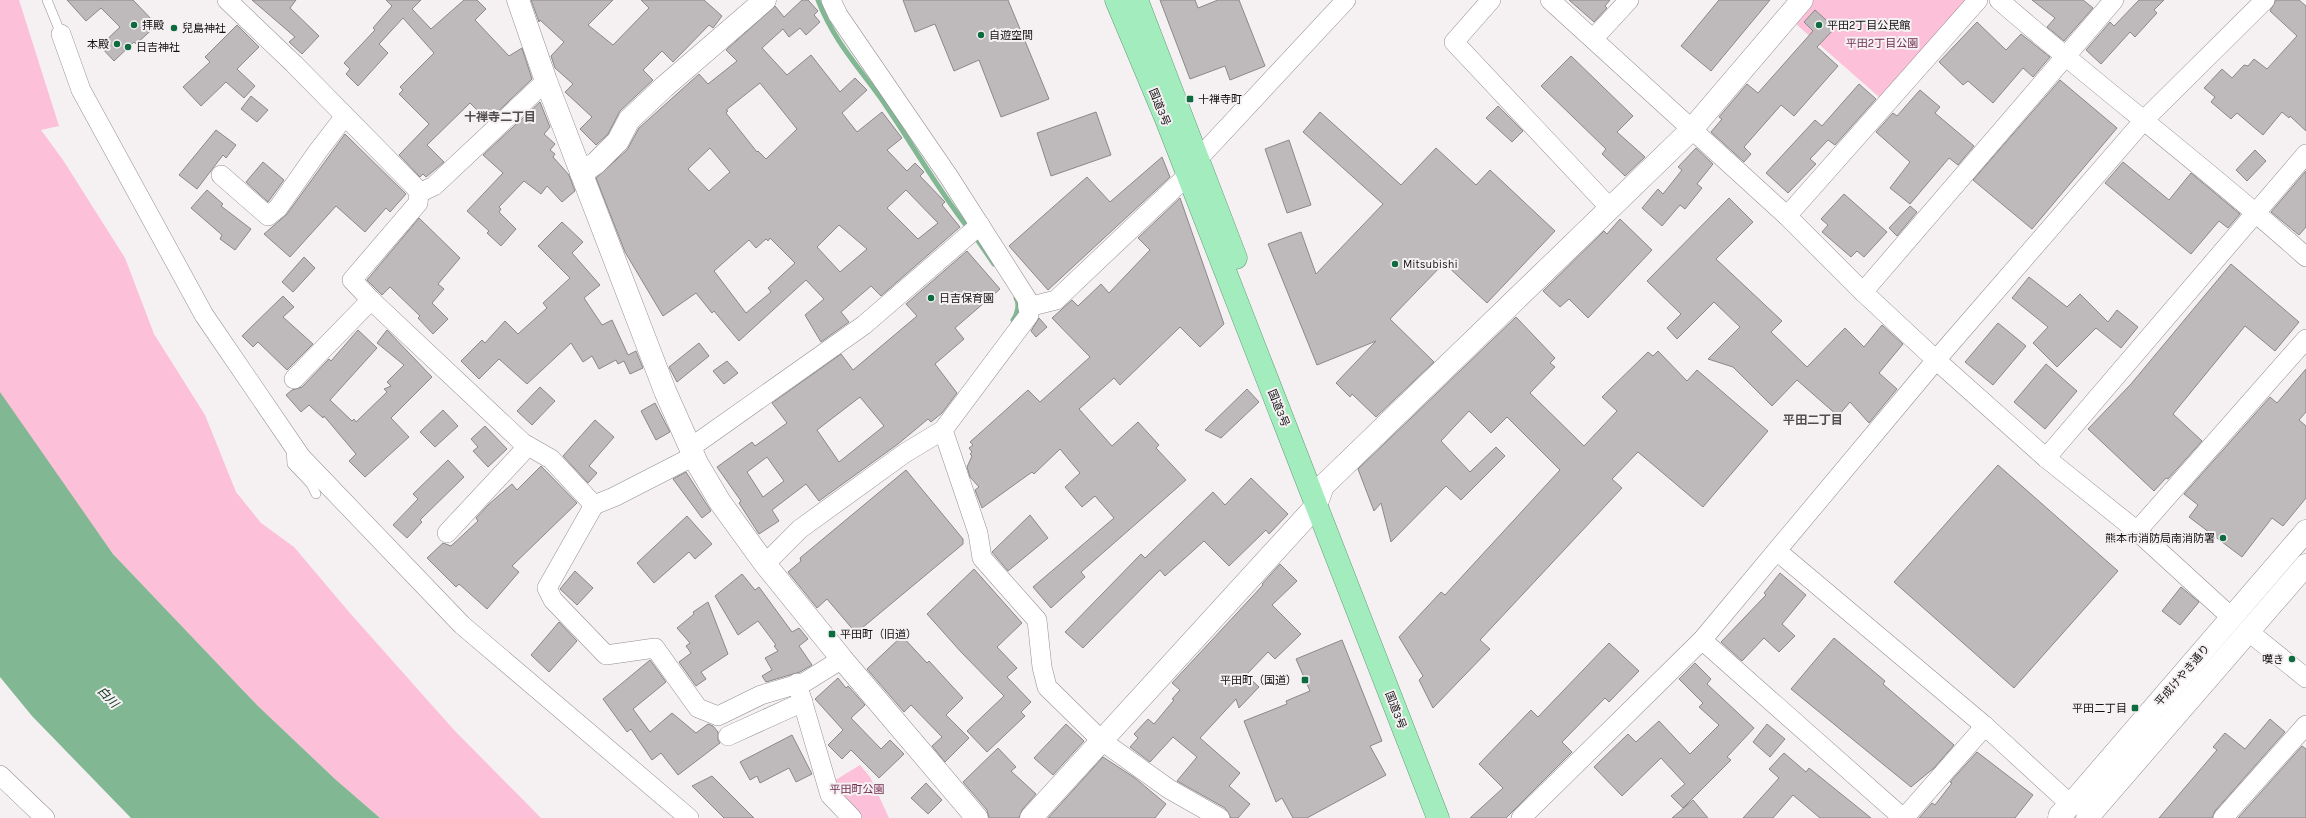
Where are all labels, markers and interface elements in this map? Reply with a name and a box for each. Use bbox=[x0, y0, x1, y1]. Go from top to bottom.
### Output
place label: 拝殿 bbox=[142, 19, 164, 32]
place label: 平田2丁目公民館 bbox=[1827, 19, 1910, 32]
marker: 拝殿 bbox=[129, 20, 139, 30]
marker: 平田2丁目公民館 bbox=[1814, 20, 1824, 30]
place label: 兒島神社 bbox=[182, 22, 226, 35]
marker: 兒島神社 bbox=[169, 23, 179, 33]
place label: 自遊空間 bbox=[989, 29, 1033, 42]
marker: 自遊空間 bbox=[976, 30, 986, 40]
park label: 平田2丁目公園 bbox=[1846, 37, 1918, 50]
place label: 本殿 bbox=[87, 38, 109, 51]
marker: 本殿 bbox=[112, 39, 122, 49]
place label: 日吉神社 bbox=[136, 41, 180, 54]
marker: 日吉神社 bbox=[123, 42, 133, 52]
street label: 国道3号 bbox=[1146, 86, 1173, 128]
place label: 十禅寺町 bbox=[1198, 93, 1242, 106]
marker: 十禅寺町 bbox=[1185, 94, 1195, 104]
district label: 十禅寺二丁目 bbox=[464, 110, 536, 124]
place label: Mitsubishi bbox=[1403, 258, 1458, 271]
marker: Mitsubishi bbox=[1390, 259, 1400, 269]
place label: 日吉保育園 bbox=[939, 292, 994, 305]
marker: 日吉保育園 bbox=[926, 293, 936, 303]
street label: 国道3号 bbox=[1265, 387, 1292, 429]
district label: 平田二丁目 bbox=[1783, 413, 1843, 427]
place label: 熊本市消防局南消防署 bbox=[2105, 532, 2215, 545]
marker: 熊本市消防局南消防署 bbox=[2218, 533, 2228, 543]
place label: 平田町（旧道） bbox=[840, 628, 917, 641]
marker: 平田町（旧道） bbox=[827, 629, 837, 639]
street label: 平成けやき通り bbox=[2152, 642, 2213, 709]
place label: 嘆き bbox=[2262, 653, 2284, 666]
marker: 嘆き bbox=[2287, 654, 2297, 664]
place label: 平田町（国道） bbox=[1220, 674, 1297, 687]
marker: 平田町（国道） bbox=[1300, 675, 1310, 685]
water label: 白川 bbox=[95, 683, 123, 712]
street label: 国道3号 bbox=[1382, 689, 1409, 731]
place label: 平田二丁目 bbox=[2072, 702, 2127, 715]
marker: 平田二丁目 bbox=[2130, 703, 2140, 713]
park label: 平田町公園 bbox=[830, 783, 885, 796]

